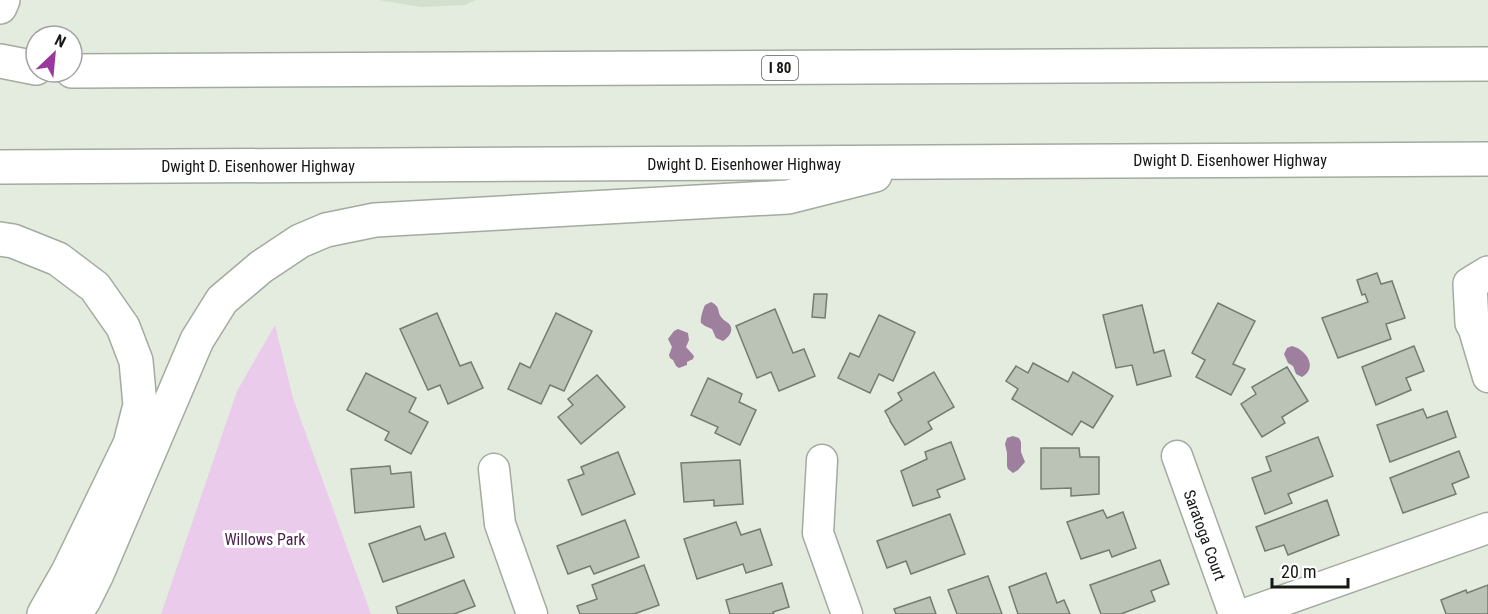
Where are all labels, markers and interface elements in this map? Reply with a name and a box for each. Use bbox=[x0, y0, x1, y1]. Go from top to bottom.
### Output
north arrow bbox=[24, 24, 84, 84]
text: N bbox=[52, 30, 69, 52]
road number: I 80 bbox=[762, 56, 798, 80]
street label: Dwight D. Eisenhower Highway bbox=[1133, 151, 1327, 170]
street label: Dwight D. Eisenhower Highway bbox=[647, 155, 841, 174]
street label: Dwight D. Eisenhower Highway bbox=[161, 157, 355, 176]
street label: Saratoga Court bbox=[1179, 487, 1230, 583]
park label: Willows Park bbox=[224, 530, 306, 549]
scale bar bbox=[1272, 551, 1348, 589]
text: 20 m bbox=[1281, 561, 1316, 582]

